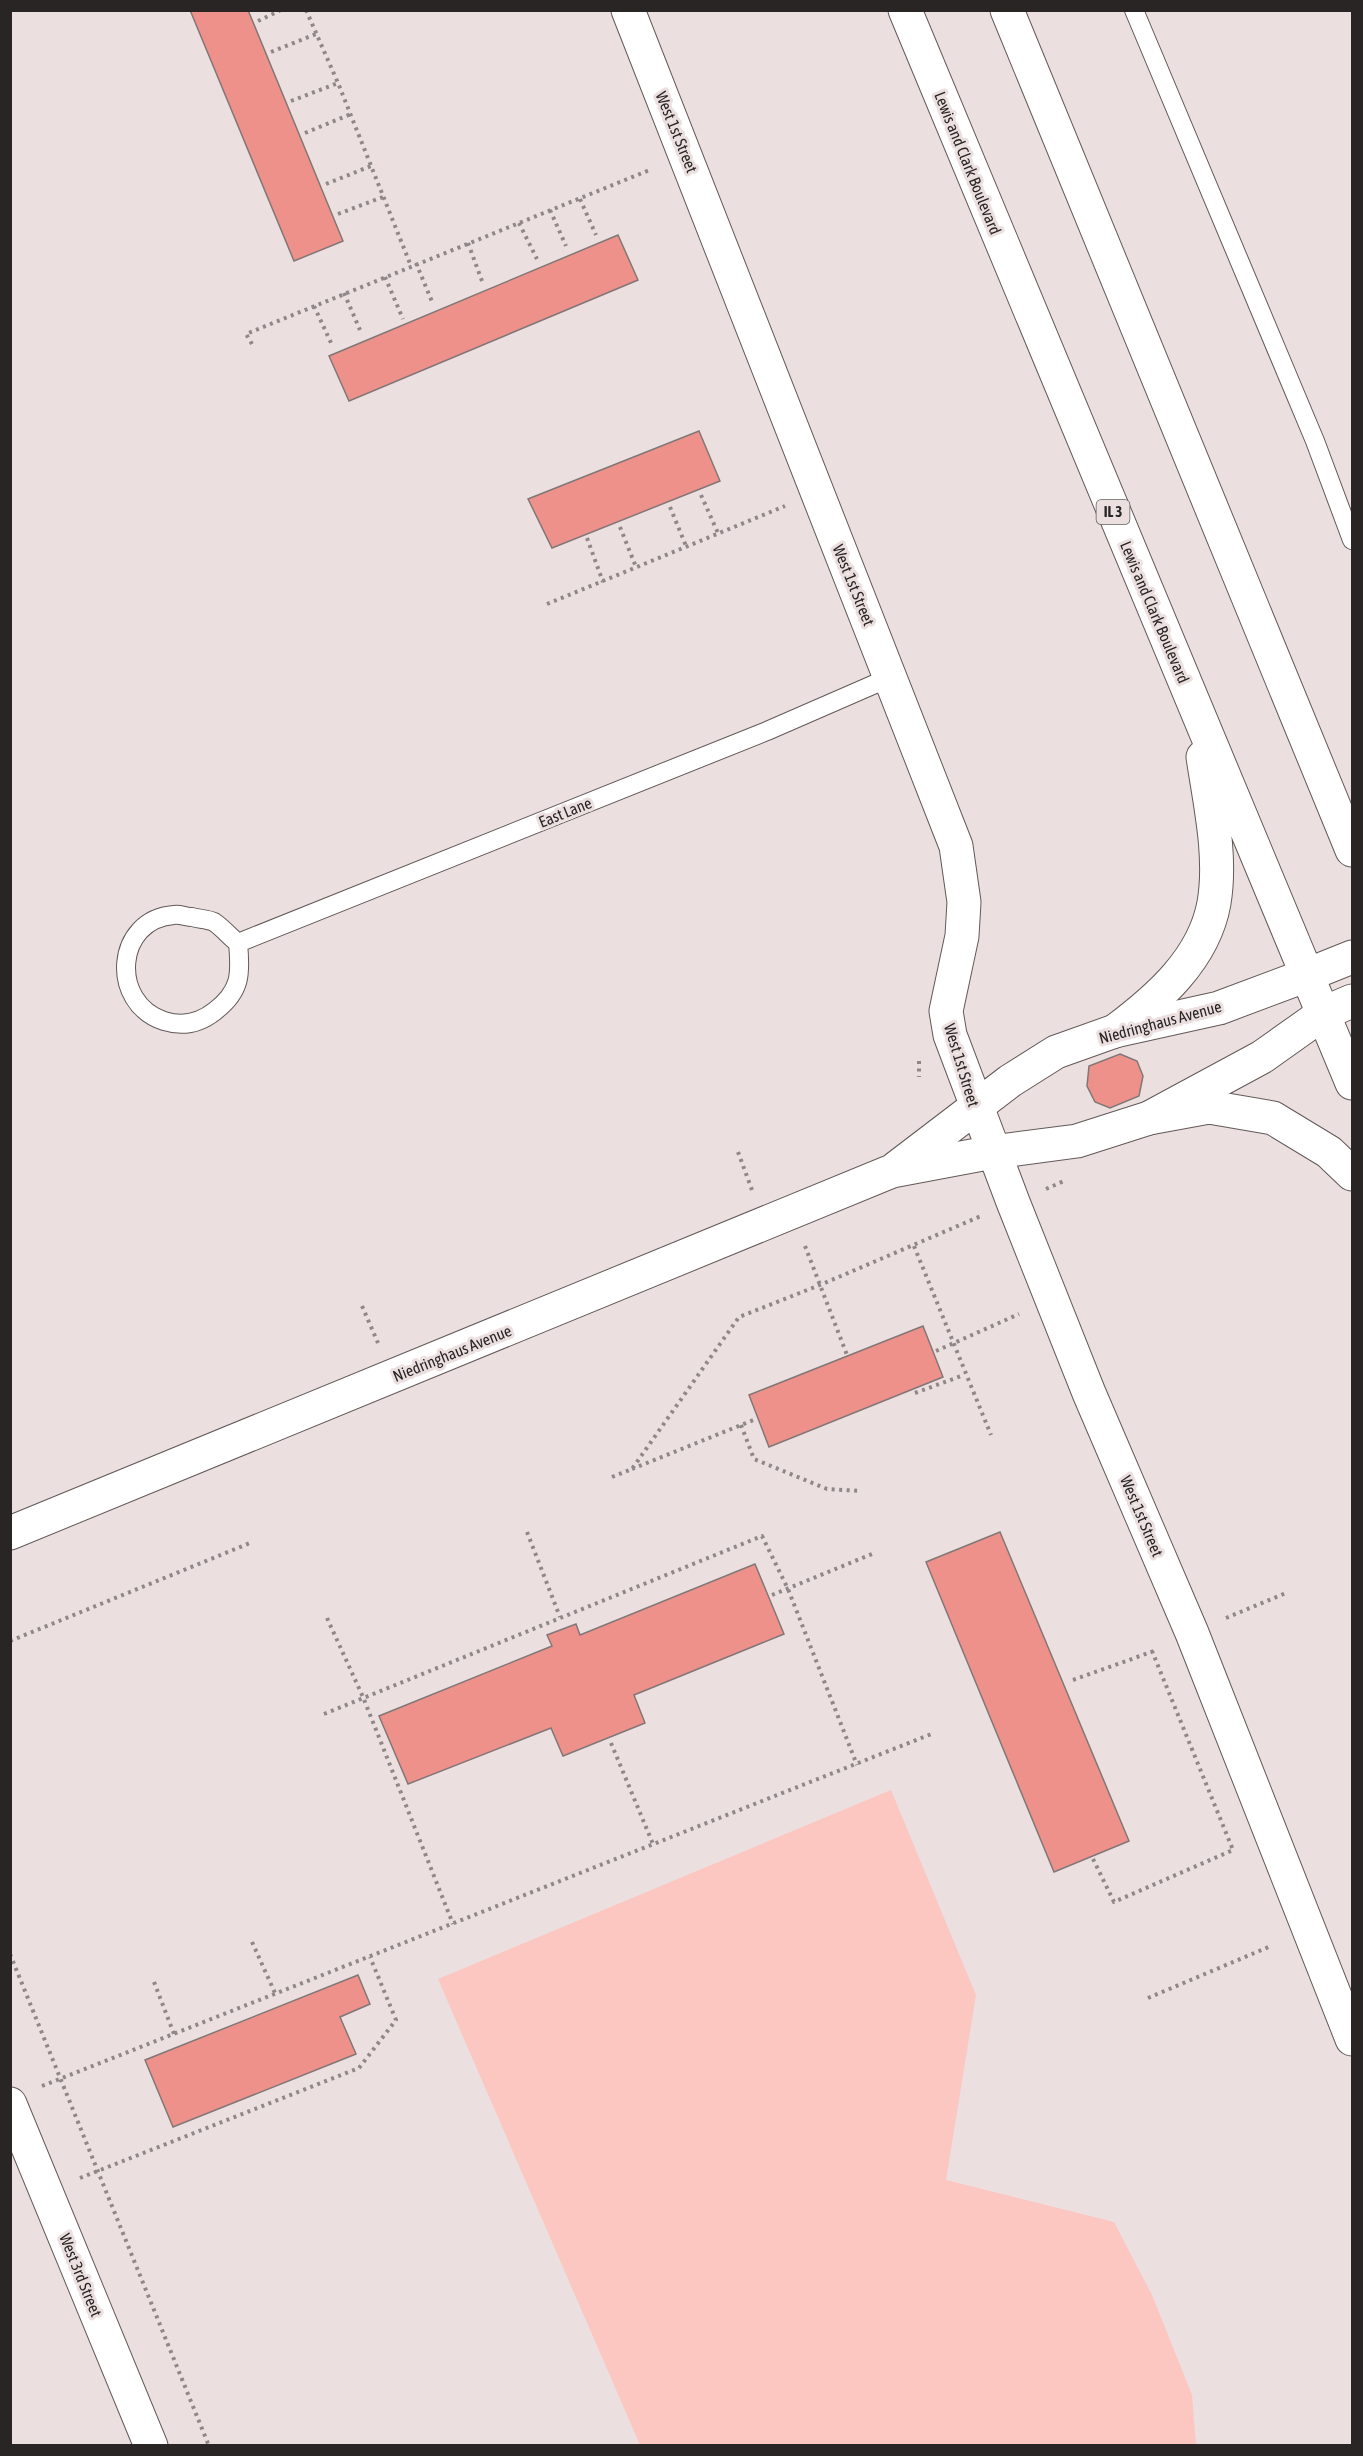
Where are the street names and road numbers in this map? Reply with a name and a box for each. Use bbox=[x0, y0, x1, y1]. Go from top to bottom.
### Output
street label: West 1st Street bbox=[653, 89, 702, 176]
street label: Lewis and Clark Boulevard bbox=[931, 89, 1005, 237]
road number: IL 3 bbox=[1096, 500, 1130, 524]
street label: Lewis and Clark Boulevard bbox=[1117, 538, 1193, 686]
street label: West 1st Street bbox=[830, 542, 879, 629]
street label: East Lane bbox=[536, 793, 594, 831]
street label: Niedringhaus Avenue bbox=[1097, 997, 1223, 1048]
street label: West 1st Street bbox=[941, 1021, 983, 1109]
street label: Niedringhaus Avenue bbox=[390, 1321, 514, 1386]
street label: West 1st Street bbox=[1117, 1473, 1167, 1559]
street label: West 3rd Street bbox=[56, 2231, 106, 2320]

